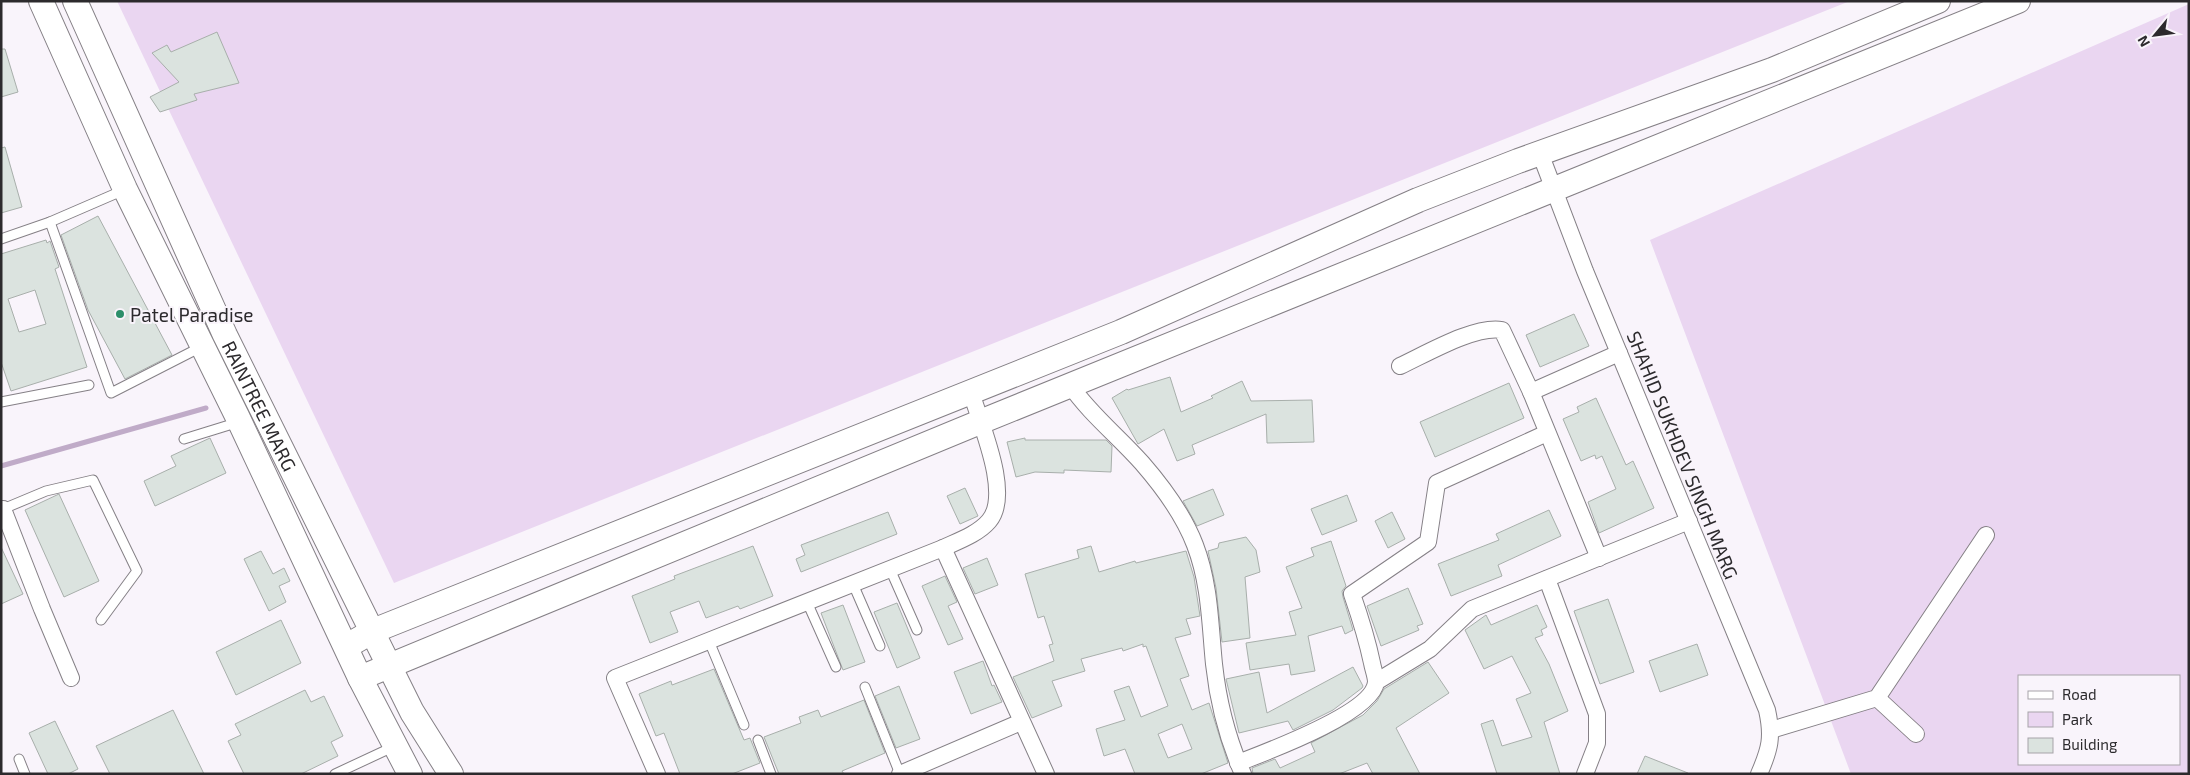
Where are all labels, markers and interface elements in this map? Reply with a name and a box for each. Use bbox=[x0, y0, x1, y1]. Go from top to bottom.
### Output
north arrow bbox=[2130, 10, 2180, 60]
text: N bbox=[2133, 33, 2153, 50]
place label: Patel Paradise bbox=[130, 303, 253, 326]
marker: Patel Paradise bbox=[114, 308, 126, 320]
street label: SHAHID SUKHDEV SINGH MARG bbox=[1623, 328, 1743, 582]
street label: RAINTREE MARG bbox=[218, 337, 302, 475]
legend bbox=[2018, 675, 2180, 765]
text: Road bbox=[2062, 685, 2097, 703]
text: Park bbox=[2062, 710, 2093, 728]
text: Building bbox=[2062, 735, 2118, 753]

